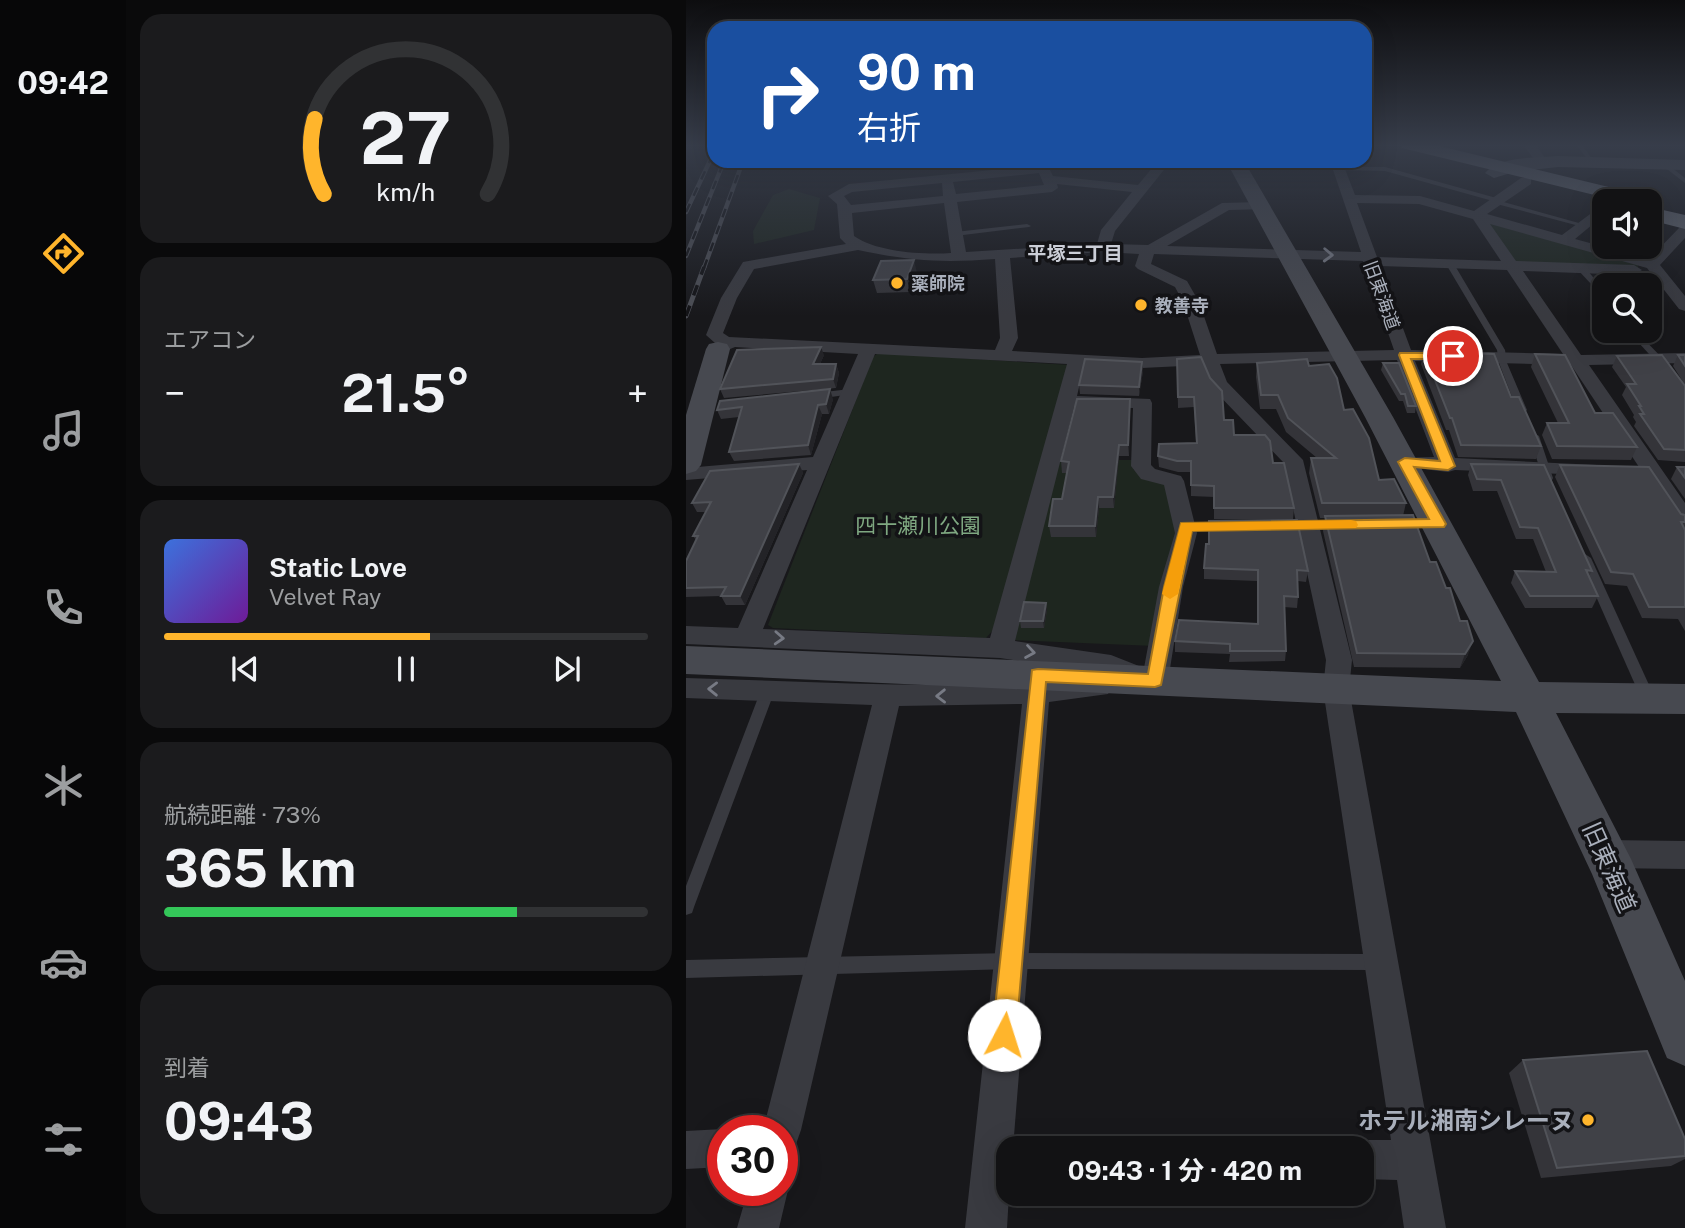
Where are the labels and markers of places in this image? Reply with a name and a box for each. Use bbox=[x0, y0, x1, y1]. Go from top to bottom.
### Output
place label: 薬師院 bbox=[911, 273, 965, 294]
marker: 薬師院 bbox=[889, 275, 905, 291]
place label: 教善寺 bbox=[1155, 295, 1209, 316]
marker: 教善寺 bbox=[1133, 297, 1149, 313]
pin bbox=[1423, 326, 1483, 386]
place label: ホテル湘南シレーヌ bbox=[1358, 1106, 1574, 1134]
marker: ホテル湘南シレーヌ bbox=[1580, 1112, 1596, 1128]

